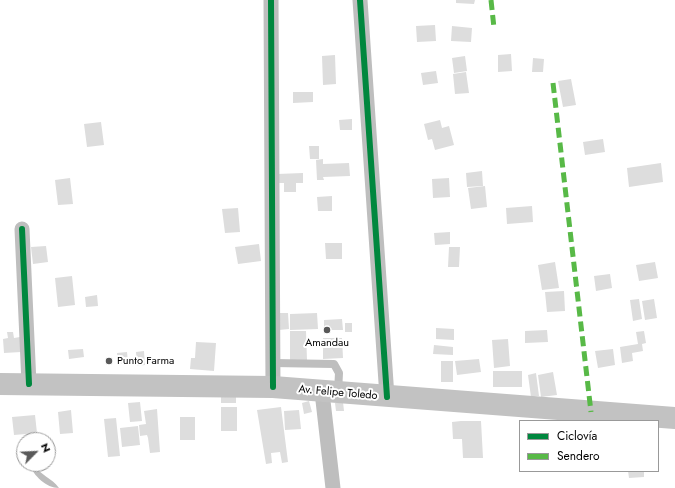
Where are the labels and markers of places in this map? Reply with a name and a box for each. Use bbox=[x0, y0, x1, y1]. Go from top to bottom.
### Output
marker: Amandau bbox=[322, 325, 332, 335]
place label: Amandau bbox=[305, 336, 349, 350]
place label: Punto Farma bbox=[117, 354, 174, 368]
marker: Punto Farma bbox=[104, 356, 114, 366]

